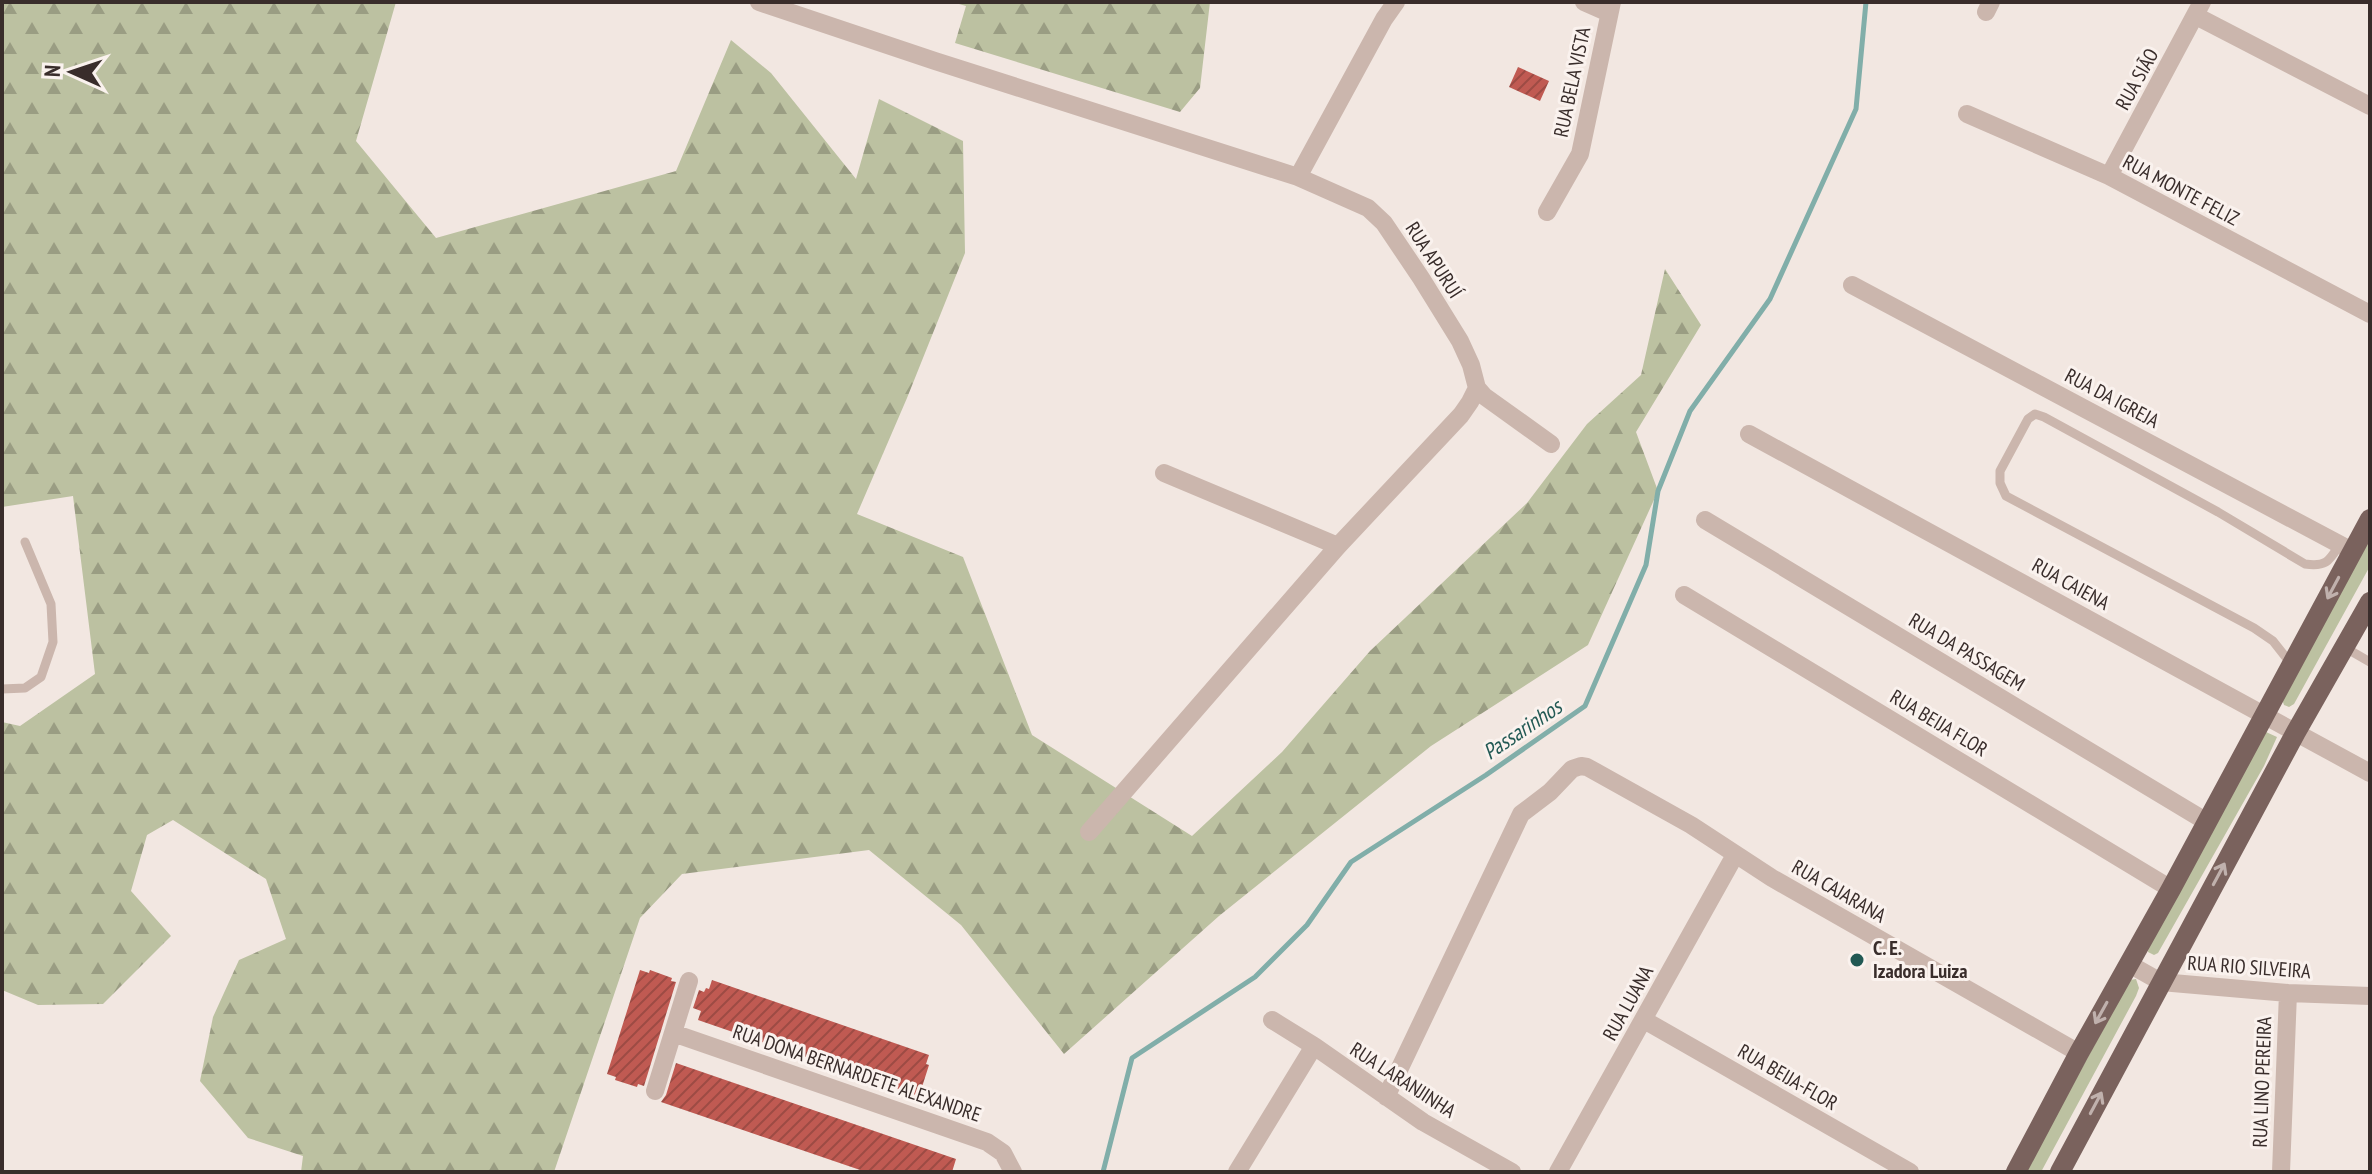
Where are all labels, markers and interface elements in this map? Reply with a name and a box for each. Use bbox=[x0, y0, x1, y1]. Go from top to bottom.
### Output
street label: RUA BELA VISTA bbox=[1548, 24, 1596, 139]
north arrow bbox=[32, 32, 112, 112]
street label: RUA SIÃO bbox=[2110, 44, 2164, 114]
text: N bbox=[38, 64, 66, 78]
street label: RUA MONTE FELIZ bbox=[2118, 149, 2244, 232]
street label: RUA APURUÍ bbox=[1400, 217, 1469, 303]
street label: RUA DA IGREJA bbox=[2060, 362, 2164, 434]
street label: RUA CAIENA bbox=[2028, 552, 2115, 616]
one-way arrow bbox=[2324, 575, 2340, 599]
street label: RUA DA PASSAGEM bbox=[1904, 607, 2030, 697]
street label: RUA BEIJA FLOR bbox=[1885, 684, 1993, 763]
water label: Passarinhos bbox=[1477, 691, 1569, 765]
street label: RUA CAJARANA bbox=[1787, 854, 1891, 929]
one-way arrow bbox=[2212, 863, 2228, 886]
place label: C. E. Izadora Luiza bbox=[1873, 935, 1967, 984]
street label: RUA RIO SILVEIRA bbox=[2187, 950, 2312, 984]
marker: C. E. Izadora Luiza bbox=[1848, 951, 1866, 969]
street label: RUA LUANA bbox=[1597, 961, 1659, 1045]
one-way arrow bbox=[2093, 1000, 2108, 1024]
street label: RUA LINO PEREIRA bbox=[2247, 1016, 2277, 1148]
street label: RUA DONA BERNARDETE ALEXANDRE bbox=[729, 1018, 985, 1128]
street label: RUA LARANJINHA bbox=[1345, 1036, 1461, 1124]
street label: RUA BEIJA-FLOR bbox=[1733, 1038, 1843, 1116]
one-way arrow bbox=[2089, 1092, 2105, 1116]

